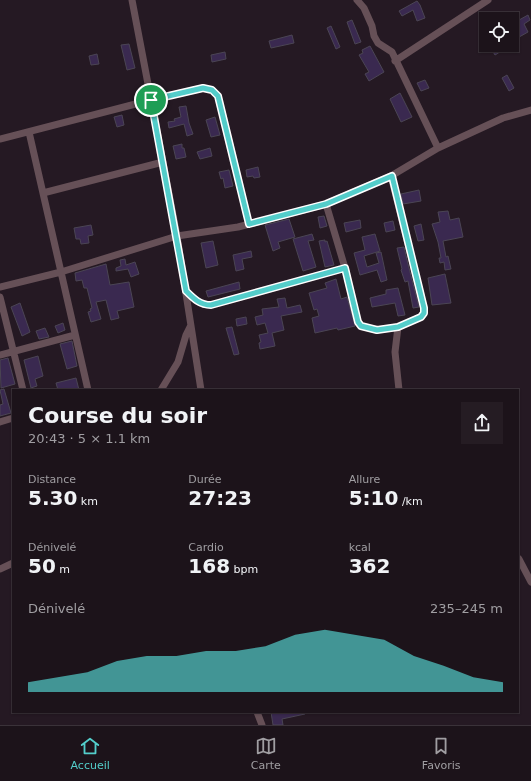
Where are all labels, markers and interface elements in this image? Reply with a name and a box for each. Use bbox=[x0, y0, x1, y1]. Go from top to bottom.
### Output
map controls bbox=[479, 12, 519, 52]
button: locate bbox=[479, 12, 519, 52]
pin bbox=[134, 83, 168, 117]
icon: arrive bbox=[140, 89, 162, 111]
button: share bbox=[461, 402, 503, 444]
text: Course du soir bbox=[28, 403, 207, 428]
text: 20:43 · 5 × 1.1 km bbox=[28, 431, 150, 446]
text: Distance bbox=[28, 473, 76, 486]
text: Durée bbox=[188, 473, 222, 486]
text: Allure bbox=[349, 473, 380, 486]
text: 5.30 bbox=[28, 486, 77, 510]
text: 27:23 bbox=[188, 486, 252, 510]
text: 5:10 bbox=[349, 486, 398, 510]
text: km bbox=[77, 495, 98, 508]
text: /km bbox=[398, 495, 423, 508]
text: Dénivelé bbox=[28, 541, 76, 554]
text: Cardio bbox=[188, 541, 224, 554]
text: kcal bbox=[349, 541, 371, 554]
text: 50 bbox=[28, 554, 56, 578]
text: 168 bbox=[188, 554, 230, 578]
text: 362 bbox=[349, 554, 390, 578]
text: m bbox=[56, 563, 70, 576]
text: bpm bbox=[230, 563, 258, 576]
text: Dénivelé bbox=[28, 601, 85, 616]
text: 235–245 m bbox=[430, 601, 503, 616]
tab: Accueil bbox=[71, 735, 110, 772]
tab: Carte bbox=[251, 735, 281, 772]
tab: Favoris bbox=[422, 735, 460, 772]

